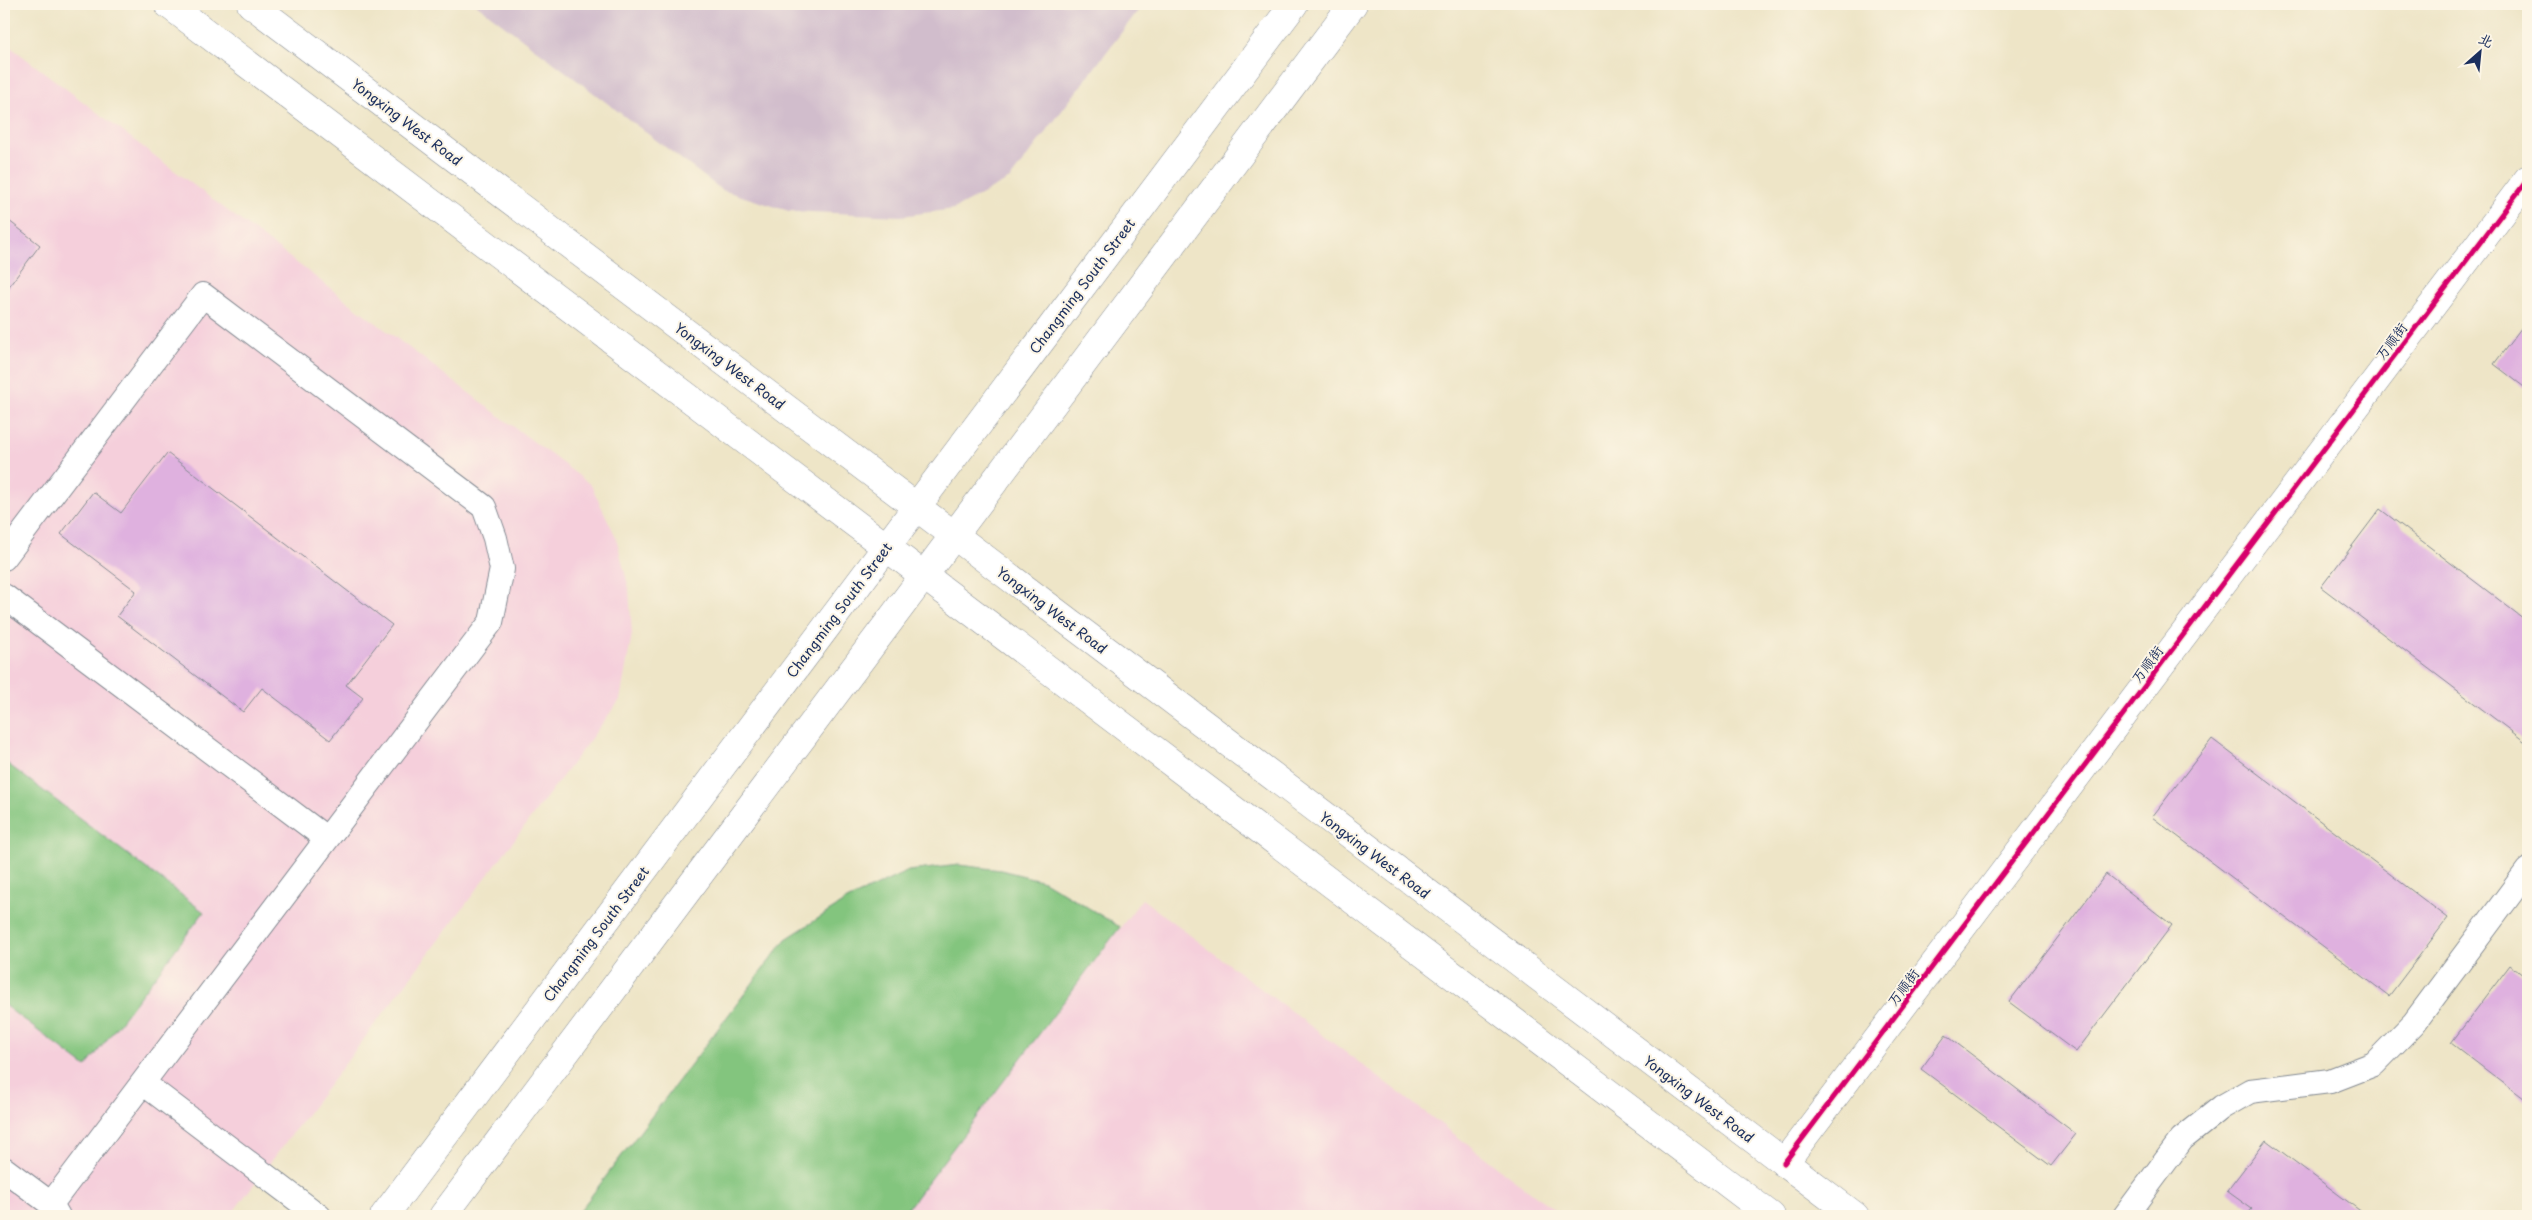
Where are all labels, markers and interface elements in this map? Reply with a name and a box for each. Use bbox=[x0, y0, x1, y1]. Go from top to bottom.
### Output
text: 北 bbox=[2475, 27, 2497, 53]
north arrow bbox=[2454, 28, 2504, 78]
street label: Yongxing West Road bbox=[347, 73, 467, 171]
street label: Changming South Street bbox=[1024, 214, 1140, 358]
street label: Yongxing West Road bbox=[670, 317, 790, 415]
street label: 万顺街 bbox=[2370, 318, 2412, 364]
street label: Changming South Street bbox=[781, 538, 897, 682]
street label: Yongxing West Road bbox=[992, 561, 1112, 659]
street label: 万顺街 bbox=[2126, 641, 2168, 687]
street label: Yongxing West Road bbox=[1315, 806, 1435, 904]
street label: Changming South Street bbox=[538, 862, 654, 1006]
street label: 万顺街 bbox=[1882, 964, 1924, 1010]
street label: Yongxing West Road bbox=[1639, 1050, 1759, 1148]

